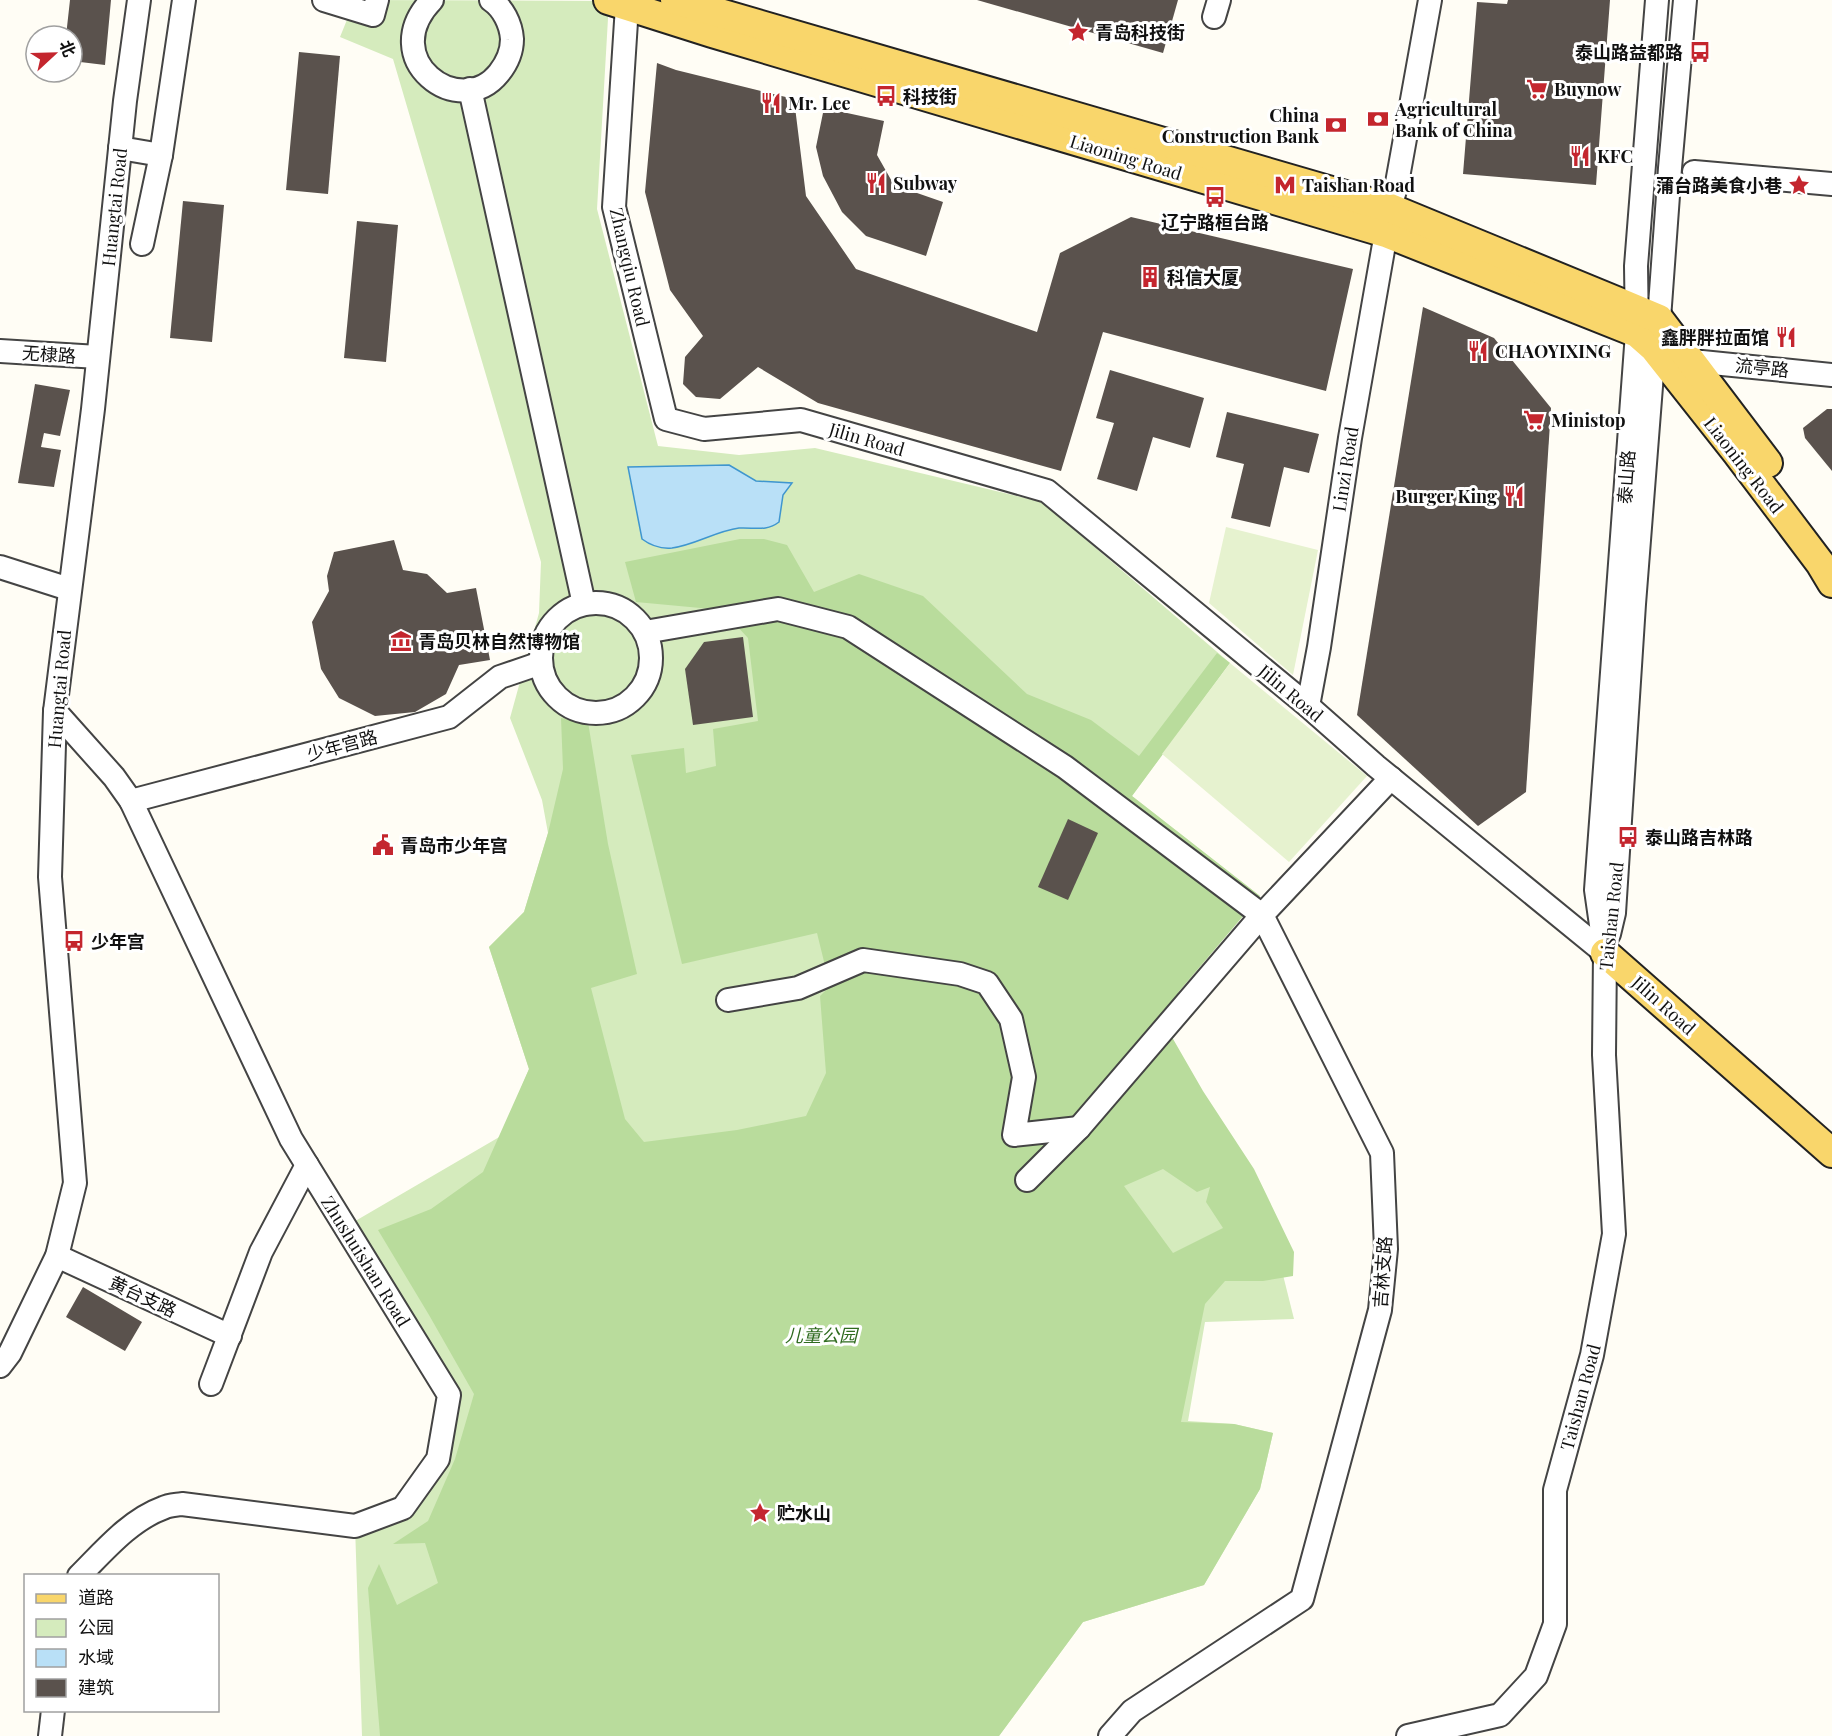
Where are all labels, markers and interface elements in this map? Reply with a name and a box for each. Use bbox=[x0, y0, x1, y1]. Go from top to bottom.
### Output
place icon: 青岛科技街 bbox=[1066, 20, 1090, 44]
place label: 青岛科技街 bbox=[1095, 20, 1185, 44]
north arrow bbox=[24, 24, 84, 84]
text: 北 bbox=[56, 37, 81, 60]
place label: 泰山路益都路 bbox=[1575, 40, 1683, 64]
bus stop icon: 泰山路益都路 bbox=[1688, 40, 1712, 64]
supermarket icon: Buynow bbox=[1525, 77, 1549, 101]
place label: Buynow bbox=[1554, 77, 1622, 101]
bus stop icon: 科技街 bbox=[874, 84, 898, 108]
place label: 科技街 bbox=[903, 84, 957, 108]
restaurant icon: Mr. Lee bbox=[759, 91, 783, 115]
place label: Mr. Lee bbox=[788, 91, 851, 115]
place label: Agricultural Bank of China bbox=[1394, 97, 1513, 142]
place label: China Construction Bank bbox=[1162, 103, 1320, 148]
bank icon: Agricultural Bank of China bbox=[1366, 107, 1390, 131]
bank icon: China Construction Bank bbox=[1324, 113, 1348, 137]
street label: Liaoning Road bbox=[1067, 129, 1186, 186]
restaurant icon: KFC bbox=[1568, 144, 1592, 168]
place label: KFC bbox=[1597, 144, 1633, 168]
street label: Huangtai Road bbox=[96, 146, 132, 267]
restaurant icon: Subway bbox=[864, 171, 888, 195]
place label: Subway bbox=[893, 171, 958, 195]
metro station icon: Taishan Road bbox=[1273, 173, 1297, 197]
place label: Taishan Road bbox=[1302, 173, 1415, 197]
place label: 蒲台路美食小巷 bbox=[1656, 173, 1782, 197]
place icon: 蒲台路美食小巷 bbox=[1787, 173, 1811, 197]
bus stop icon: 辽宁路桓台路 bbox=[1203, 185, 1227, 209]
street label: Zhangqiu Road bbox=[605, 205, 655, 329]
place label: 辽宁路桓台路 bbox=[1161, 210, 1269, 234]
building icon: 科信大厦 bbox=[1138, 265, 1162, 289]
place label: 科信大厦 bbox=[1167, 265, 1239, 289]
place label: 鑫胖胖拉面馆 bbox=[1661, 325, 1769, 349]
restaurant icon: 鑫胖胖拉面馆 bbox=[1774, 325, 1798, 349]
restaurant icon: CHAOYIXING bbox=[1466, 339, 1490, 363]
place label: CHAOYIXING bbox=[1495, 339, 1611, 363]
street label: 无棣路 bbox=[21, 340, 77, 368]
street label: 流亭路 bbox=[1734, 352, 1790, 382]
supermarket icon: Ministop bbox=[1522, 408, 1546, 432]
place label: Ministop bbox=[1551, 408, 1626, 432]
street label: Liaoning Road bbox=[1699, 412, 1790, 519]
street label: Jilin Road bbox=[825, 416, 908, 461]
street label: Linzi Road bbox=[1326, 424, 1364, 513]
street label: 泰山路 bbox=[1612, 449, 1640, 505]
place label: Burger King bbox=[1395, 484, 1497, 508]
restaurant icon: Burger King bbox=[1502, 484, 1526, 508]
street label: Huangtai Road bbox=[42, 628, 76, 749]
museum icon: 青岛贝林自然博物馆 bbox=[389, 629, 413, 653]
place label: 青岛贝林自然博物馆 bbox=[418, 629, 580, 653]
street label: Jilin Road bbox=[1253, 658, 1329, 727]
street label: 少年宫路 bbox=[304, 724, 380, 766]
bus stop icon: 泰山路吉林路 bbox=[1616, 825, 1640, 849]
place label: 泰山路吉林路 bbox=[1645, 825, 1753, 849]
public building icon: 青岛市少年宫 bbox=[371, 833, 395, 857]
place label: 青岛市少年宫 bbox=[400, 833, 508, 857]
street label: Taishan Road bbox=[1593, 860, 1629, 971]
bus stop icon: 少年宫 bbox=[62, 929, 86, 953]
place label: 少年宫 bbox=[91, 929, 145, 953]
street label: Jilin Road bbox=[1626, 969, 1701, 1040]
street label: Zhushuishan Road bbox=[316, 1191, 416, 1331]
street label: 吉林支路 bbox=[1368, 1235, 1396, 1309]
street label: 黄台支路 bbox=[105, 1270, 181, 1322]
park label: 儿童公园 bbox=[785, 1323, 860, 1347]
street label: Taishan Road bbox=[1554, 1341, 1606, 1453]
place icon: 贮水山 bbox=[748, 1501, 772, 1525]
place label: 贮水山 bbox=[777, 1501, 831, 1525]
legend bbox=[24, 1574, 219, 1712]
text: 道路 bbox=[78, 1585, 114, 1609]
text: 公园 bbox=[78, 1615, 114, 1639]
text: 水域 bbox=[78, 1645, 114, 1669]
text: 建筑 bbox=[78, 1675, 114, 1699]

